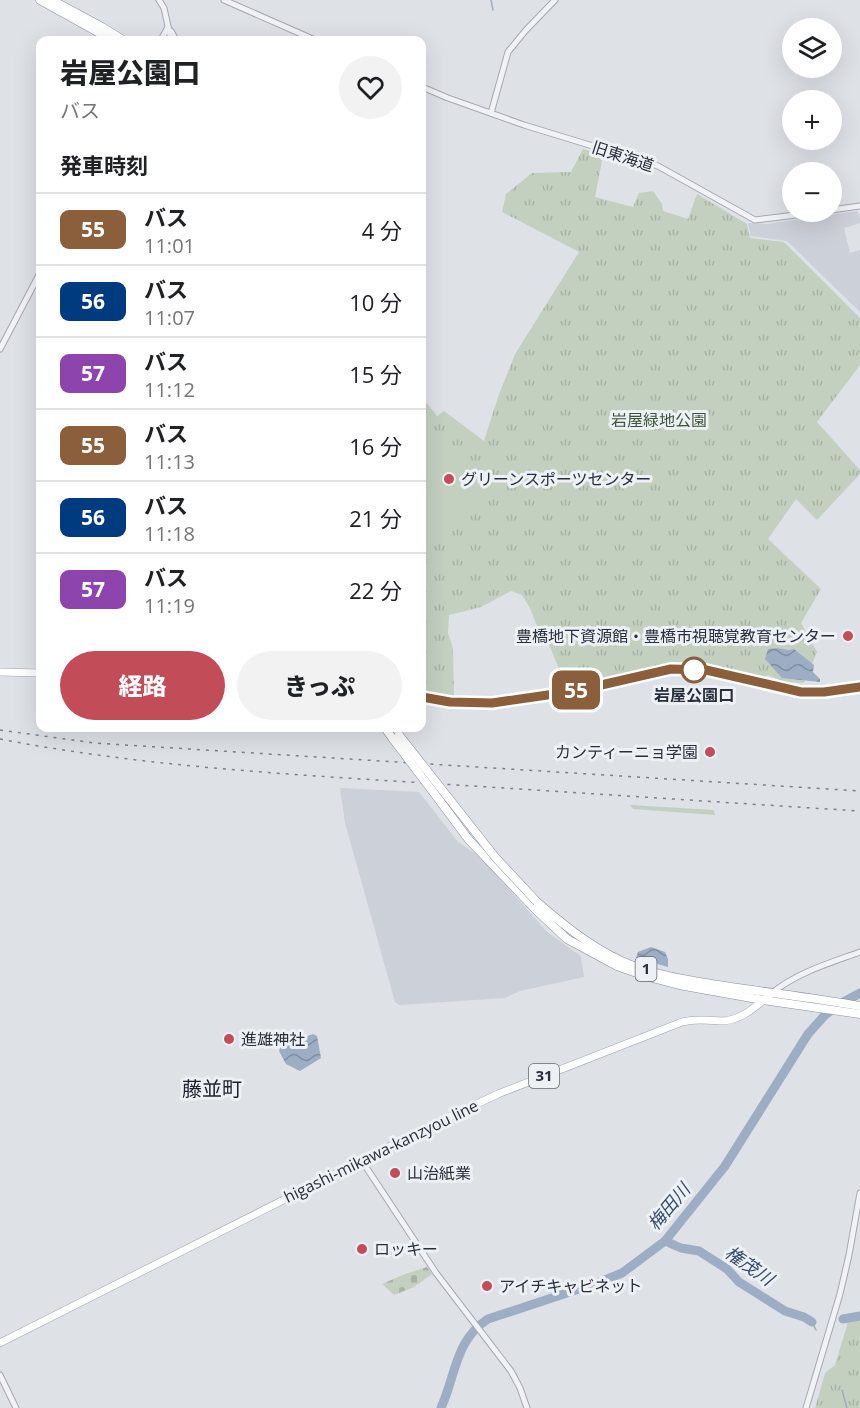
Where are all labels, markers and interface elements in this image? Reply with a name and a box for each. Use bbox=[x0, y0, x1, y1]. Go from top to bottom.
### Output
map controls bbox=[782, 18, 842, 222]
button: layers bbox=[782, 18, 842, 78]
text: 岩屋公園口 bbox=[60, 53, 200, 91]
button: heart bbox=[339, 56, 402, 119]
button: + bbox=[782, 90, 842, 150]
text: バス bbox=[60, 97, 100, 124]
street label: 旧東海道 bbox=[589, 136, 657, 176]
text: 発車時刻 bbox=[60, 150, 148, 180]
button: − bbox=[782, 162, 842, 222]
text: バス bbox=[144, 202, 188, 232]
text: 55 bbox=[81, 215, 105, 243]
text: 4 分 bbox=[362, 215, 402, 245]
text: 11:01 bbox=[144, 232, 195, 259]
text: バス bbox=[144, 274, 188, 304]
text: 56 bbox=[81, 287, 105, 315]
text: 10 分 bbox=[349, 287, 402, 317]
text: 11:07 bbox=[144, 304, 195, 331]
text: バス bbox=[144, 346, 188, 376]
text: 57 bbox=[81, 359, 105, 387]
text: 15 分 bbox=[349, 359, 402, 389]
text: 11:12 bbox=[144, 376, 195, 403]
park label: 岩屋緑地公園 bbox=[611, 409, 707, 431]
text: バス bbox=[144, 418, 188, 448]
text: 55 bbox=[81, 431, 105, 459]
text: 16 分 bbox=[349, 431, 402, 461]
text: 11:13 bbox=[144, 448, 195, 475]
place label: グリーンスポーツセンター bbox=[461, 468, 652, 490]
marker: グリーンスポーツセンター bbox=[442, 472, 456, 486]
text: バス bbox=[144, 490, 188, 520]
text: 56 bbox=[81, 503, 105, 531]
text: 21 分 bbox=[349, 503, 402, 533]
text: 11:18 bbox=[144, 520, 195, 547]
text: バス bbox=[144, 562, 188, 592]
text: 57 bbox=[81, 575, 105, 603]
text: 22 分 bbox=[349, 575, 402, 605]
text: 11:19 bbox=[144, 592, 195, 619]
place label: 豊橋地下資源館・豊橋市視聴覚教育センター bbox=[516, 625, 836, 647]
marker: 豊橋地下資源館・豊橋市視聴覚教育センター bbox=[841, 629, 855, 643]
button: 経路 bbox=[60, 651, 225, 720]
button: きっぷ bbox=[237, 651, 402, 720]
marker: 岩屋公園口 bbox=[681, 657, 707, 683]
line badge: 55 bbox=[549, 670, 603, 710]
text: 55 bbox=[564, 676, 588, 704]
place label: 岩屋公園口 bbox=[654, 684, 734, 706]
place label: カンティーニョ学園 bbox=[555, 741, 698, 763]
marker: カンティーニョ学園 bbox=[703, 745, 717, 759]
road number: 1 bbox=[636, 957, 656, 981]
place label: 進雄神社 bbox=[241, 1028, 305, 1050]
marker: 進雄神社 bbox=[222, 1032, 236, 1046]
road number: 31 bbox=[529, 1064, 559, 1088]
district label: 藤並町 bbox=[182, 1075, 242, 1102]
street label: higashi-mikawa-kanzyou line bbox=[280, 1094, 482, 1208]
place label: 山治紙業 bbox=[407, 1162, 471, 1184]
marker: 山治紙業 bbox=[388, 1166, 402, 1180]
water label: 梅田川 bbox=[642, 1176, 696, 1235]
place label: ロッキー bbox=[374, 1238, 438, 1260]
water label: 権茂川 bbox=[721, 1240, 780, 1292]
marker: ロッキー bbox=[355, 1242, 369, 1256]
place label: アイチキャビネット bbox=[499, 1275, 642, 1297]
marker: アイチキャビネット bbox=[480, 1279, 494, 1293]

